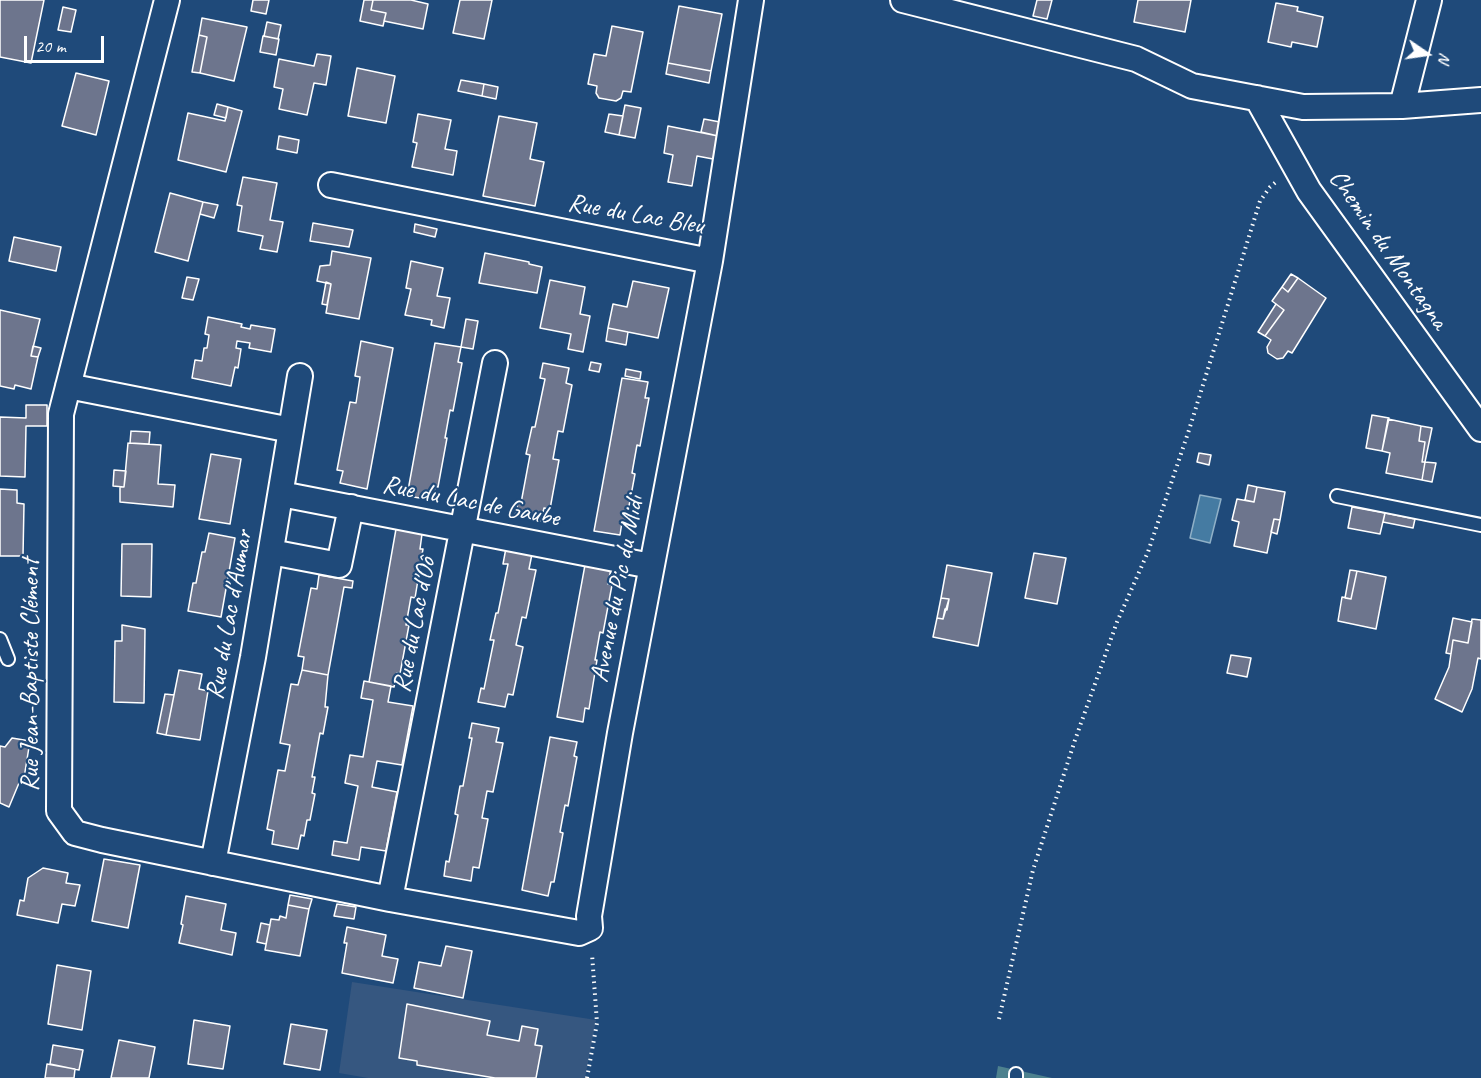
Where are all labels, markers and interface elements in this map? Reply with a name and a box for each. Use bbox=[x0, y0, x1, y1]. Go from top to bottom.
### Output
scale bar bbox=[27, 24, 106, 62]
north arrow bbox=[1397, 24, 1457, 84]
text: 20 m bbox=[35, 35, 66, 57]
text: N bbox=[1434, 51, 1455, 65]
street label: Chemin du Montagna bbox=[1321, 164, 1455, 336]
street label: Rue du Lac Bleu bbox=[566, 188, 706, 242]
street label: Rue du Lac de Gaube bbox=[380, 470, 562, 534]
street label: Avenue du Pic du Midi bbox=[585, 493, 651, 685]
street label: Rue du Lac d'Aumar bbox=[200, 528, 260, 702]
street label: Rue du Lac d'Oô bbox=[387, 555, 443, 695]
street label: Rue Jean-Baptiste Clément bbox=[15, 558, 47, 792]

